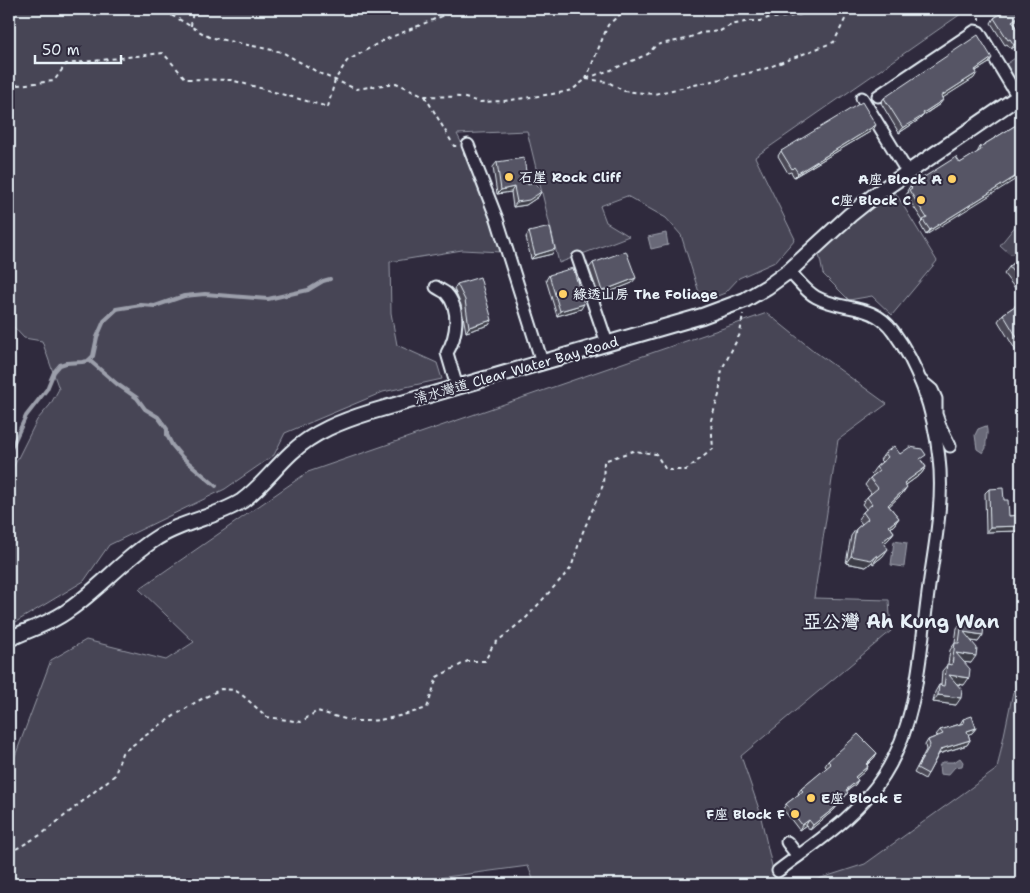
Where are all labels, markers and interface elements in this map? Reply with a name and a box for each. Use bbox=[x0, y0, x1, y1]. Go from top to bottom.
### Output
scale bar bbox=[35, 32, 121, 64]
text: 50 m bbox=[42, 40, 80, 60]
place label: 石崖 Rock Cliff bbox=[519, 168, 622, 186]
place label: A座 Block A bbox=[858, 170, 942, 188]
marker: 石崖 Rock Cliff bbox=[503, 171, 515, 183]
marker: A座 Block A bbox=[946, 173, 958, 185]
place label: C座 Block C bbox=[831, 191, 911, 209]
marker: C座 Block C bbox=[915, 194, 927, 206]
place label: 綠透山房 The Foliage bbox=[573, 285, 718, 303]
marker: 綠透山房 The Foliage bbox=[557, 288, 569, 300]
street label: 清水灣道 Clear Water Bay Road bbox=[412, 332, 620, 408]
district label: 亞公灣 Ah Kung Wan bbox=[803, 609, 1000, 634]
place label: E座 Block E bbox=[821, 789, 902, 807]
marker: E座 Block E bbox=[805, 792, 817, 804]
place label: F座 Block F bbox=[706, 805, 785, 823]
marker: F座 Block F bbox=[789, 808, 801, 820]

